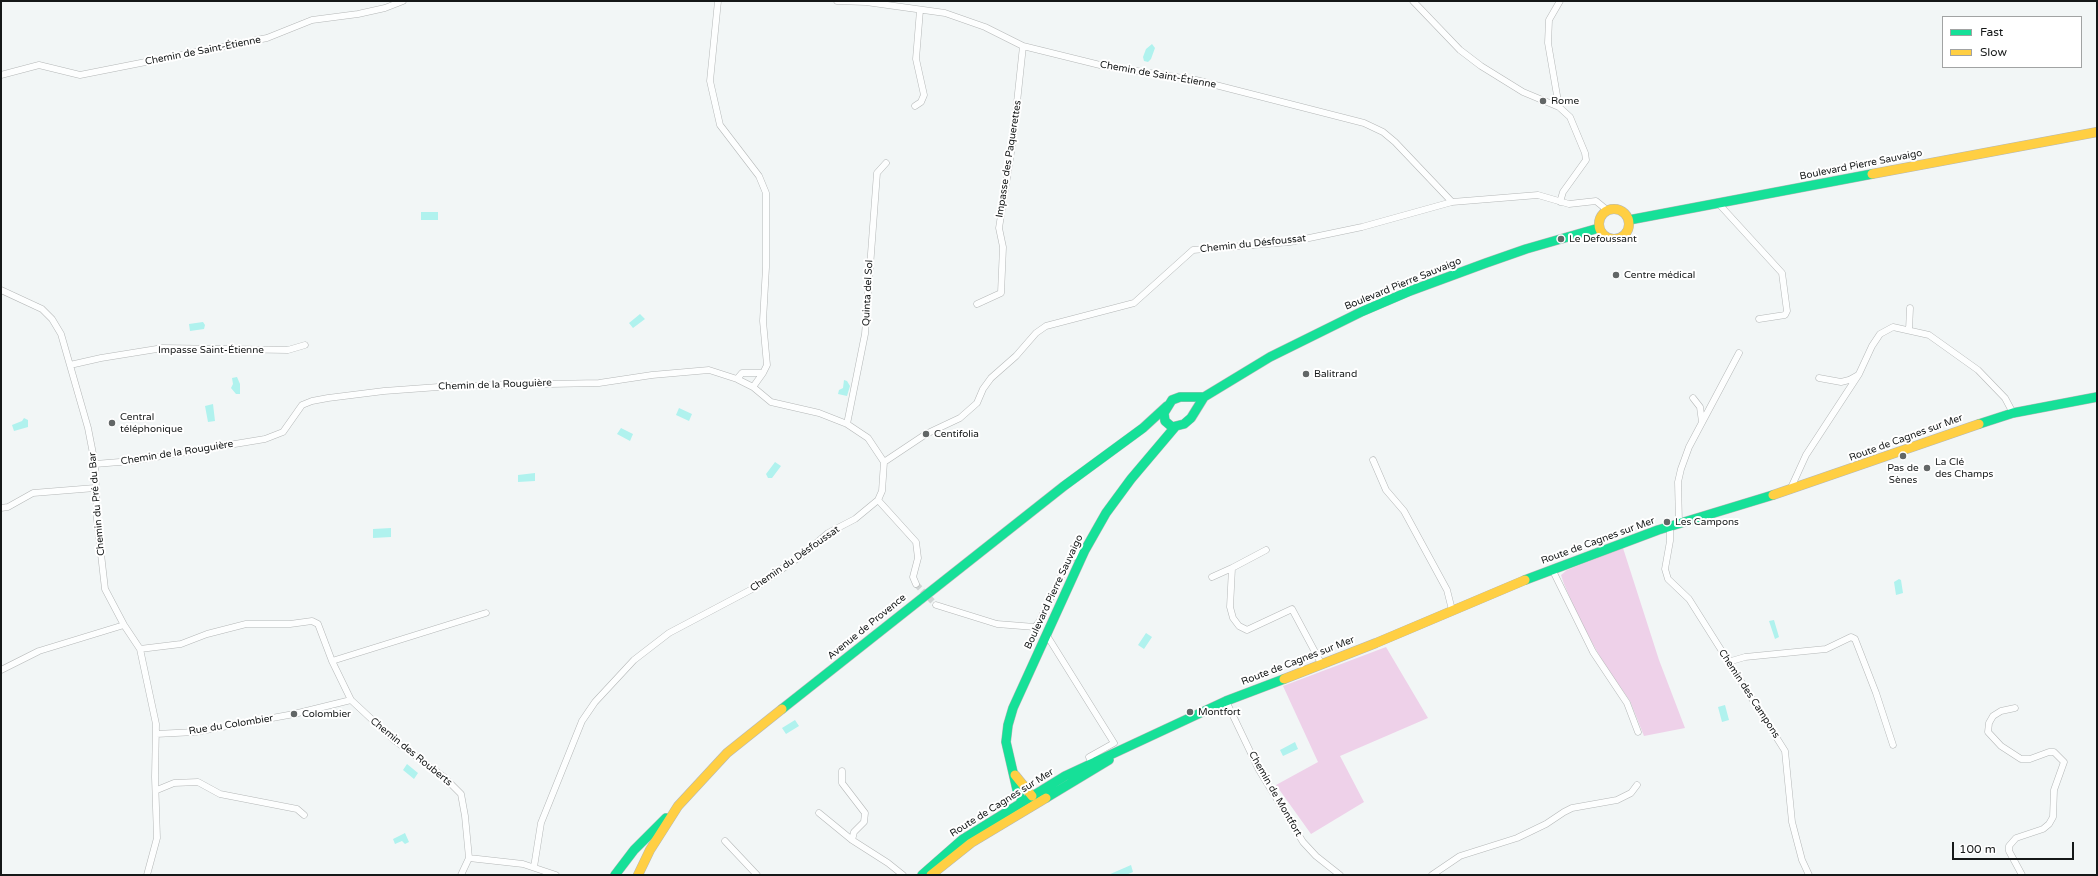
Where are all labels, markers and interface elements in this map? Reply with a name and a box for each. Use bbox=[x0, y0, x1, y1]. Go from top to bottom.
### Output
legend bbox=[1942, 16, 2082, 68]
text: Fast bbox=[1980, 25, 2003, 39]
street label: Chemin de Saint-Étienne bbox=[144, 34, 262, 68]
text: Slow bbox=[1980, 45, 2007, 59]
street label: Chemin de Saint-Étienne bbox=[1099, 59, 1217, 91]
place label: Rome bbox=[1551, 95, 1579, 107]
marker: Rome bbox=[1538, 96, 1548, 106]
street label: Impasse des Paquerettes bbox=[994, 99, 1024, 219]
street label: Boulevard Pierre Sauvaigo bbox=[1799, 147, 1923, 183]
street label: Chemin du Désfoussat bbox=[1199, 232, 1307, 256]
place label: Le Defoussant bbox=[1569, 233, 1637, 245]
marker: Le Defoussant bbox=[1556, 234, 1566, 244]
street label: Boulevard Pierre Sauvaigo bbox=[1343, 255, 1463, 313]
street label: Quinta del Sol bbox=[860, 260, 876, 326]
place label: Centre médical bbox=[1624, 269, 1695, 281]
marker: Centre médical bbox=[1611, 270, 1621, 280]
street label: Impasse Saint-Étienne bbox=[158, 344, 264, 356]
place label: Balitrand bbox=[1314, 368, 1357, 380]
marker: Balitrand bbox=[1301, 369, 1311, 379]
street label: Chemin de la Rouguière bbox=[438, 377, 552, 393]
place label: Central téléphonique bbox=[120, 411, 183, 434]
street label: Route de Cagnes sur Mer bbox=[1847, 412, 1965, 464]
marker: Central téléphonique bbox=[107, 418, 117, 428]
place label: Centifolia bbox=[934, 428, 979, 440]
marker: Centifolia bbox=[921, 429, 931, 439]
street label: Chemin de la Rouguière bbox=[120, 438, 234, 468]
marker: Pas de Sènes bbox=[1898, 451, 1908, 461]
street label: Chemin du Pré du Bar bbox=[86, 452, 108, 556]
place label: La Clé des Champs bbox=[1935, 456, 1993, 480]
place label: Pas de Sènes bbox=[1887, 462, 1919, 486]
marker: La Clé des Champs bbox=[1922, 463, 1932, 473]
street label: Route de Cagnes sur Mer bbox=[1539, 515, 1657, 567]
place label: Les Campons bbox=[1675, 516, 1739, 528]
marker: Les Campons bbox=[1662, 517, 1672, 527]
street label: Chemin du Désfoussat bbox=[748, 524, 842, 594]
street label: Boulevard Pierre Sauvaigo bbox=[1022, 533, 1086, 651]
street label: Avenue de Provence bbox=[825, 592, 909, 662]
street label: Route de Cagnes sur Mer bbox=[1240, 634, 1356, 688]
street label: Chemin des Campons bbox=[1716, 647, 1782, 741]
place label: Montfort bbox=[1198, 706, 1241, 718]
marker: Montfort bbox=[1185, 707, 1195, 717]
place label: Colombier bbox=[302, 708, 351, 720]
marker: Colombier bbox=[289, 709, 299, 719]
street label: Rue du Colombier bbox=[188, 712, 274, 738]
street label: Chemin des Rouberts bbox=[368, 715, 454, 789]
street label: Chemin de Montfort bbox=[1246, 749, 1304, 839]
street label: Route de Cagnes sur Mer bbox=[948, 766, 1056, 840]
scale bar bbox=[1954, 834, 2076, 860]
text: 100 m bbox=[1959, 842, 1996, 856]

